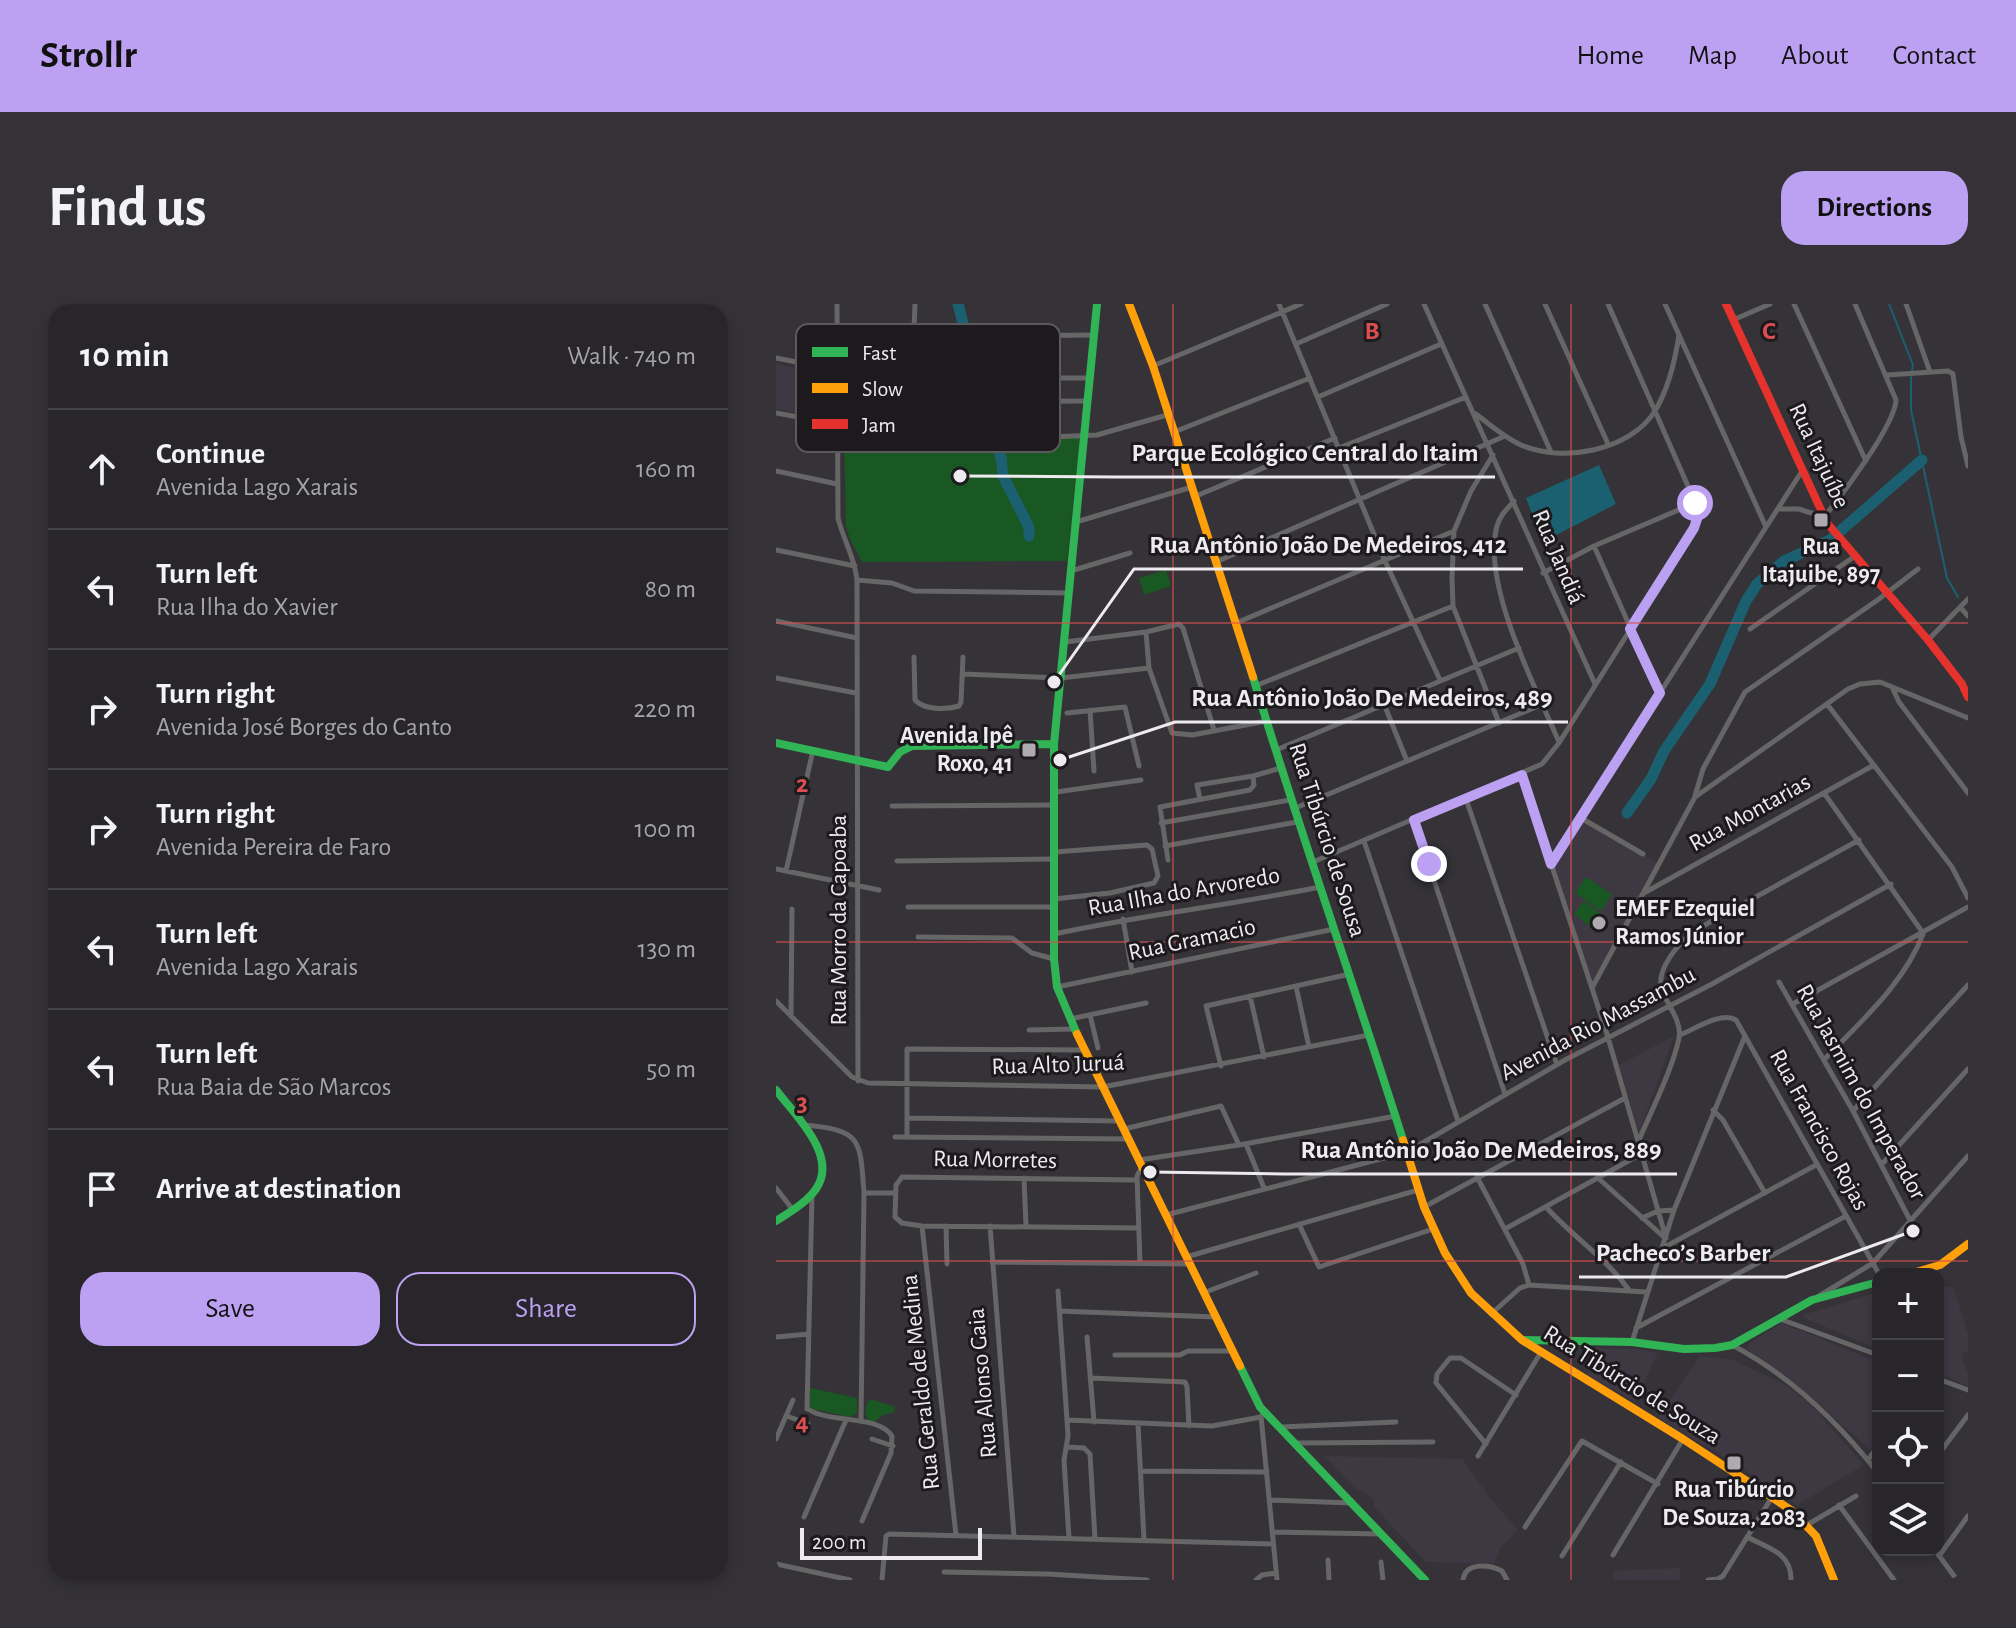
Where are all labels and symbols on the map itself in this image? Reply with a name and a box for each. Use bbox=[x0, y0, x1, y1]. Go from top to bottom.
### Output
text: B bbox=[1364, 318, 1380, 344]
text: C bbox=[1762, 318, 1776, 344]
legend bbox=[796, 324, 1060, 452]
text: Fast bbox=[862, 342, 896, 364]
text: Slow bbox=[862, 378, 903, 400]
street label: Rua Itajuíbe bbox=[1784, 400, 1854, 512]
text: Jam bbox=[862, 414, 896, 436]
callout: Parque Ecológico Central do Itaim bbox=[1116, 427, 1495, 477]
text: Parque Ecológico Central do Itaim bbox=[1131, 440, 1479, 466]
route start bbox=[1677, 485, 1713, 521]
street label: Rua Jandiá bbox=[1527, 506, 1589, 608]
marker: Rua Itajuibe, 897 bbox=[1812, 511, 1830, 529]
callout: Rua Antônio João De Medeiros, 412 bbox=[1134, 519, 1523, 569]
text: Rua Antônio João De Medeiros, 412 bbox=[1149, 532, 1507, 558]
place label: Rua Itajuibe, 897 bbox=[1762, 535, 1880, 587]
callout: Rua Antônio João De Medeiros, 489 bbox=[1175, 672, 1568, 722]
text: Rua Antônio João De Medeiros, 489 bbox=[1191, 685, 1553, 711]
place label: Avenida Ipê Roxo, 41 bbox=[900, 724, 1013, 776]
street label: Rua Tibúrcio de Sousa bbox=[1284, 740, 1370, 940]
marker: Avenida Ipê Roxo, 41 bbox=[1020, 741, 1038, 759]
street label: Rua Montarias bbox=[1685, 770, 1815, 856]
text: 2 bbox=[796, 771, 808, 797]
street label: Rua Morro da Capoaba bbox=[827, 815, 851, 1025]
route end bbox=[1411, 846, 1447, 882]
street label: Rua Ilha do Arvoredo bbox=[1086, 863, 1282, 921]
place label: EMEF Ezequiel Ramos Júnior bbox=[1615, 897, 1755, 949]
marker: EMEF Ezequiel Ramos Júnior bbox=[1590, 914, 1608, 932]
street label: Rua Gramacio bbox=[1126, 915, 1258, 965]
street label: Avenida Rio Massambu bbox=[1497, 962, 1699, 1086]
street label: Rua Jasmim do Imperador bbox=[1792, 980, 1930, 1204]
street label: Rua Francisco Rojas bbox=[1765, 1046, 1873, 1214]
street label: Rua Alto Juruá bbox=[991, 1051, 1125, 1079]
text: 3 bbox=[796, 1090, 808, 1116]
callout: Rua Antônio João De Medeiros, 889 bbox=[1284, 1124, 1677, 1174]
text: Rua Antônio João De Medeiros, 889 bbox=[1300, 1137, 1662, 1163]
street label: Rua Morretes bbox=[933, 1147, 1057, 1173]
callout: Pacheco’s Barber bbox=[1579, 1227, 1786, 1277]
text: Pacheco’s Barber bbox=[1596, 1240, 1770, 1266]
street label: Rua Geraldo de Medina bbox=[898, 1273, 944, 1491]
street label: Rua Alonso Gaia bbox=[964, 1307, 1002, 1459]
street label: Rua Tibúrcio de Souza bbox=[1539, 1321, 1725, 1449]
text: 4 bbox=[795, 1409, 809, 1435]
marker: Rua Tibúrcio De Souza, 2083 bbox=[1725, 1454, 1743, 1472]
place label: Rua Tibúrcio De Souza, 2083 bbox=[1662, 1478, 1806, 1530]
scale bar bbox=[800, 1524, 982, 1560]

